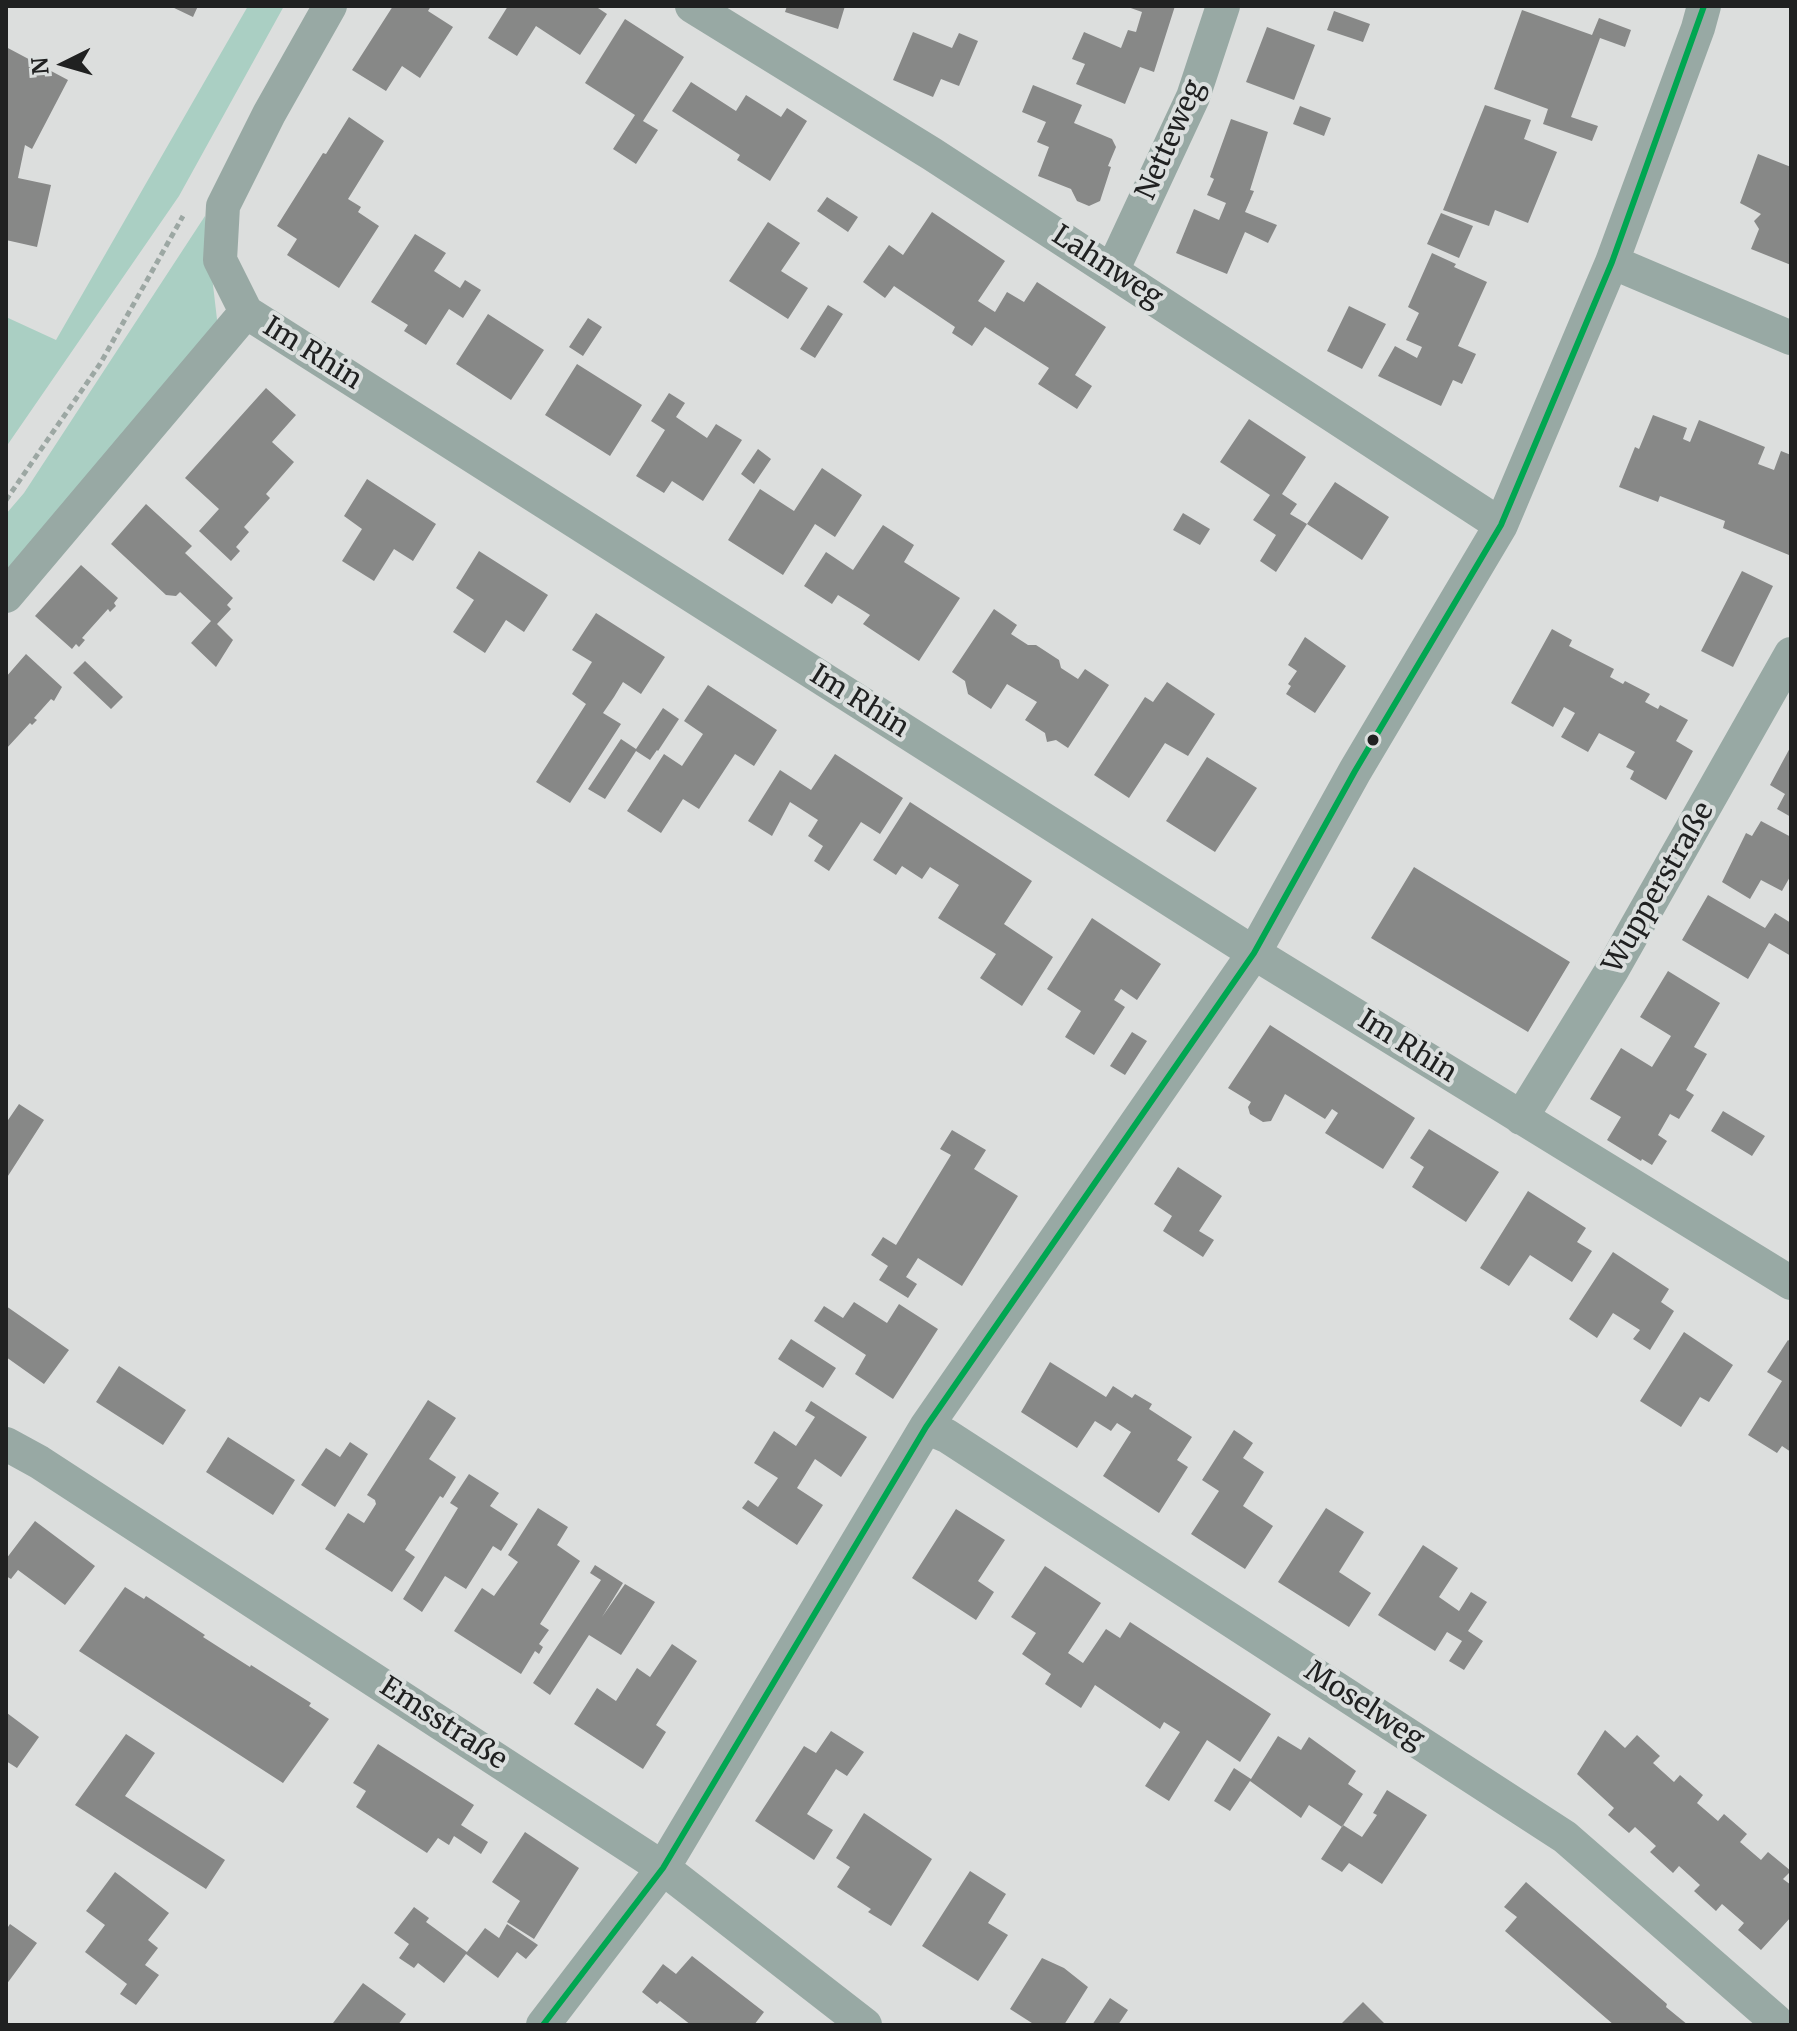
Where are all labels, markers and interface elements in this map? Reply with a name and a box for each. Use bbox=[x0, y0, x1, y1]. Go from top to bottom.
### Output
north arrow bbox=[24, 24, 104, 104]
text: N bbox=[25, 56, 55, 76]
street label: Netteweg bbox=[1130, 75, 1212, 205]
street label: Lahnweg bbox=[1045, 219, 1169, 315]
street label: Im Rhin bbox=[256, 311, 368, 397]
street label: Im Rhin bbox=[803, 659, 915, 745]
unlabelled marker bbox=[1365, 732, 1381, 748]
street label: Wupperstraße bbox=[1596, 797, 1722, 979]
street label: Im Rhin bbox=[1351, 1004, 1463, 1090]
street label: Moselweg bbox=[1298, 1655, 1430, 1757]
street label: Emsstraße bbox=[373, 1671, 513, 1777]

